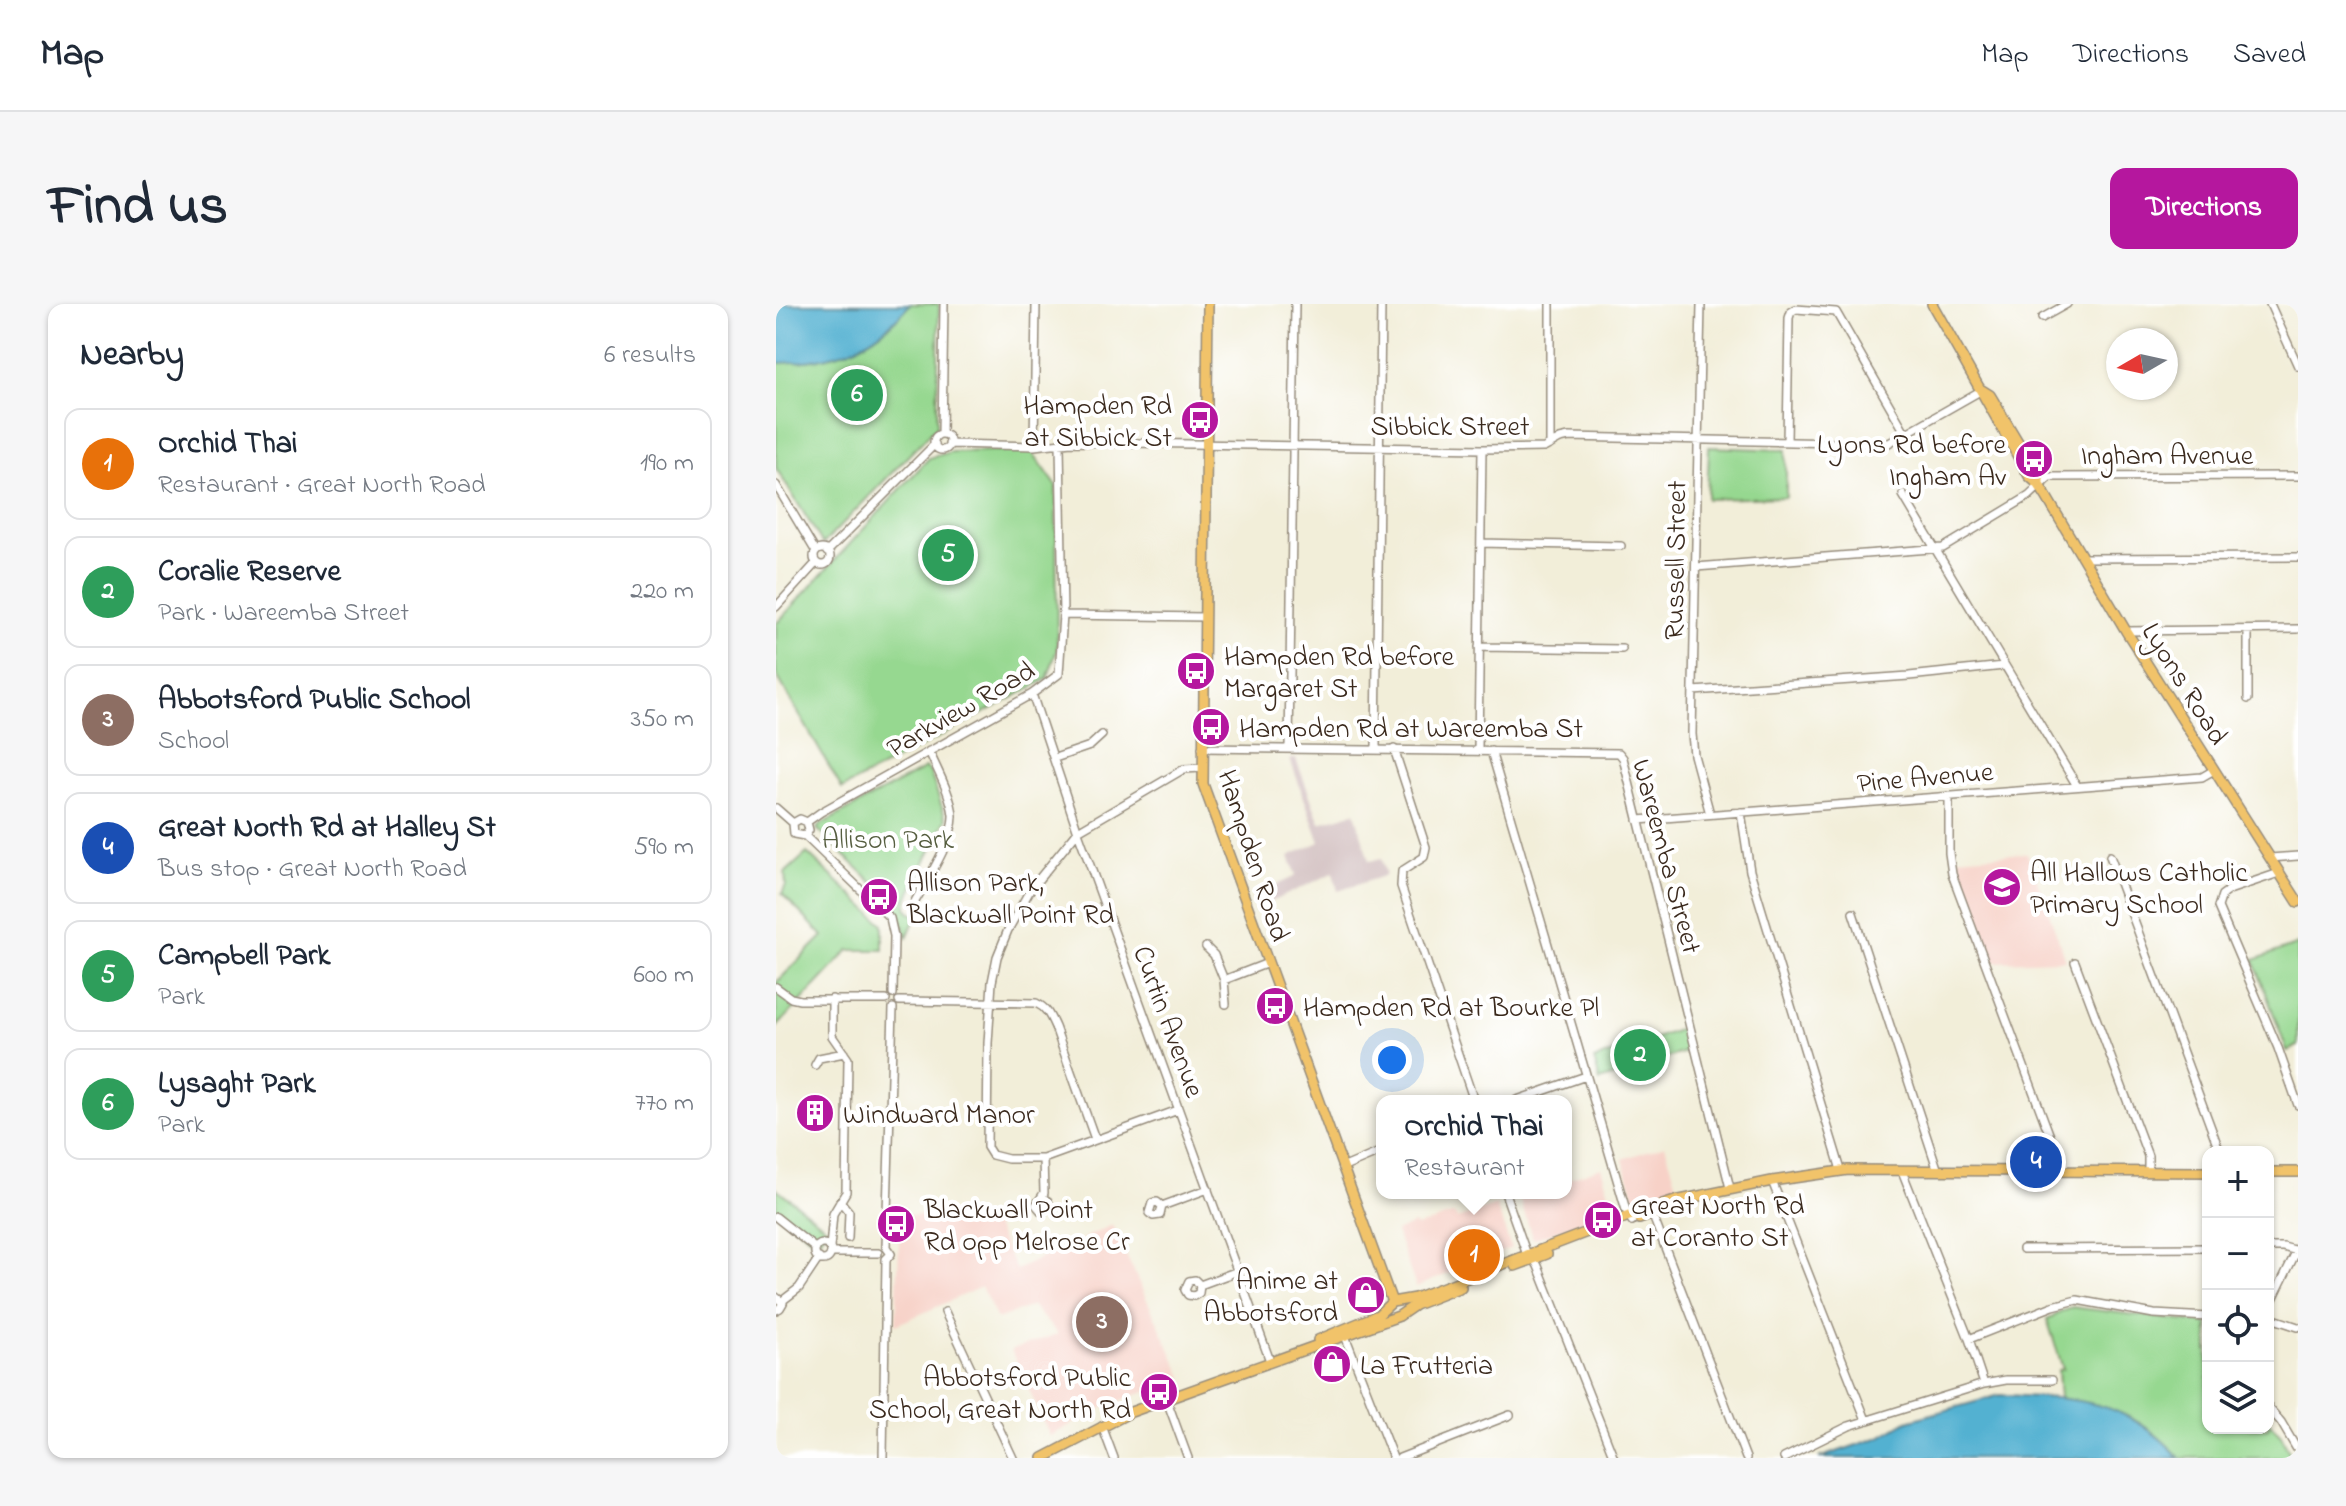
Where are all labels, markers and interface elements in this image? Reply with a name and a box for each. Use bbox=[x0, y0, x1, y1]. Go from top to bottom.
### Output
text: Map bbox=[40, 27, 104, 83]
text: Map bbox=[1981, 35, 2029, 76]
text: Directions bbox=[2073, 35, 2189, 76]
text: Saved bbox=[2233, 35, 2306, 76]
text: Find us bbox=[48, 168, 228, 249]
button: Directions bbox=[2110, 168, 2298, 249]
north arrow bbox=[2106, 328, 2178, 400]
text: Nearby bbox=[80, 331, 184, 381]
text: 6 results bbox=[604, 337, 696, 375]
pin: 6 bbox=[831, 365, 883, 425]
place label: Hampden Rd at Sibbick St bbox=[1023, 387, 1172, 460]
bus stop icon: Hampden Rd at Sibbick St bbox=[1179, 399, 1221, 441]
street label: Sibbick Street bbox=[1370, 408, 1530, 449]
text: Orchid Thai bbox=[158, 423, 297, 467]
place label: Lyons Rd before Ingham Av bbox=[1817, 426, 2006, 499]
street label: Ingham Avenue bbox=[2081, 437, 2254, 478]
bus stop icon: Lyons Rd before Ingham Av bbox=[2013, 438, 2055, 480]
text: 1 bbox=[104, 445, 112, 483]
text: 190 m bbox=[640, 445, 694, 483]
text: Restaurant · Great North Road bbox=[158, 467, 486, 505]
street label: Russell Street bbox=[1656, 480, 1699, 640]
pin: 5 bbox=[922, 525, 974, 585]
text: Coralie Reserve bbox=[158, 551, 341, 595]
text: 2 bbox=[102, 573, 114, 611]
text: 220 m bbox=[630, 573, 694, 611]
text: Park · Wareemba Street bbox=[158, 595, 409, 633]
street label: Lyons Road bbox=[2129, 616, 2237, 754]
place label: Hampden Rd before Margaret St bbox=[1224, 638, 1455, 711]
bus stop icon: Hampden Rd before Margaret St bbox=[1175, 650, 1217, 692]
street label: Parkview Road bbox=[880, 652, 1044, 770]
text: Abbotsford Public School bbox=[158, 679, 471, 723]
text: 3 bbox=[103, 701, 113, 739]
text: 350 m bbox=[630, 701, 694, 739]
bus stop icon: Hampden Rd at Wareemba St bbox=[1190, 706, 1232, 748]
place label: Hampden Rd at Wareemba St bbox=[1239, 710, 1583, 751]
text: School bbox=[158, 723, 229, 761]
street label: Pine Avenue bbox=[1855, 753, 1996, 806]
street label: Wareemba Street bbox=[1619, 755, 1710, 959]
street label: Hampden Road bbox=[1205, 765, 1299, 947]
text: Great North Rd at Halley St bbox=[158, 807, 496, 851]
park label: Allison Park bbox=[822, 821, 955, 862]
text: 4 bbox=[103, 829, 113, 867]
text: 590 m bbox=[633, 829, 694, 867]
text: Bus stop · Great North Road bbox=[158, 851, 467, 889]
place label: All Hallows Catholic Primary School bbox=[2030, 854, 2248, 927]
place label: Allison Park, Blackwall Point Rd bbox=[906, 864, 1114, 937]
school or university icon: All Hallows Catholic Primary School bbox=[1981, 866, 2023, 908]
bus stop icon: Allison Park, Blackwall Point Rd bbox=[858, 876, 900, 918]
text: Campbell Park bbox=[158, 935, 330, 979]
street label: Curtin Avenue bbox=[1120, 940, 1213, 1104]
text: 5 bbox=[101, 957, 115, 995]
text: 600 m bbox=[633, 957, 694, 995]
text: Park bbox=[158, 979, 205, 1017]
bus stop icon: Hampden Rd at Bourke Pl bbox=[1254, 985, 1296, 1027]
place label: Hampden Rd at Bourke Pl bbox=[1303, 989, 1599, 1030]
pin: 2 bbox=[1614, 1025, 1666, 1085]
your location bbox=[1372, 1040, 1412, 1080]
text: Lysaght Park bbox=[158, 1063, 316, 1107]
text: 6 bbox=[102, 1085, 114, 1123]
text: 770 m bbox=[635, 1085, 694, 1123]
building icon: Windward Manor bbox=[794, 1092, 836, 1134]
popup bbox=[1376, 1095, 1572, 1199]
place label: Windward Manor bbox=[843, 1096, 1035, 1137]
text: Orchid Thai bbox=[1404, 1106, 1544, 1150]
text: Park bbox=[158, 1107, 205, 1145]
pin: 4 bbox=[2010, 1132, 2062, 1192]
map controls bbox=[2202, 1146, 2274, 1434]
button: + bbox=[2202, 1146, 2274, 1218]
text: Restaurant bbox=[1404, 1150, 1525, 1188]
place label: Great North Rd at Coranto St bbox=[1631, 1187, 1805, 1260]
place label: Blackwall Point Rd opp Melrose Cr bbox=[923, 1191, 1130, 1264]
bus stop icon: Great North Rd at Coranto St bbox=[1582, 1199, 1624, 1241]
bus stop icon: Blackwall Point Rd opp Melrose Cr bbox=[875, 1203, 917, 1245]
button: − bbox=[2202, 1218, 2274, 1290]
pin: 1 bbox=[1448, 1225, 1500, 1285]
place label: Anime at Abbotsford bbox=[1204, 1262, 1338, 1335]
shop icon: Anime at Abbotsford bbox=[1345, 1274, 1387, 1316]
button: locate bbox=[2202, 1290, 2274, 1362]
pin: 3 bbox=[1076, 1292, 1128, 1352]
shop icon: La Frutteria bbox=[1311, 1343, 1353, 1385]
place label: La Frutteria bbox=[1360, 1347, 1493, 1388]
place label: Abbotsford Public School, Great North Rd bbox=[869, 1359, 1132, 1432]
button: layers bbox=[2202, 1362, 2274, 1434]
bus stop icon: Abbotsford Public School, Great North Rd bbox=[1138, 1371, 1180, 1413]

